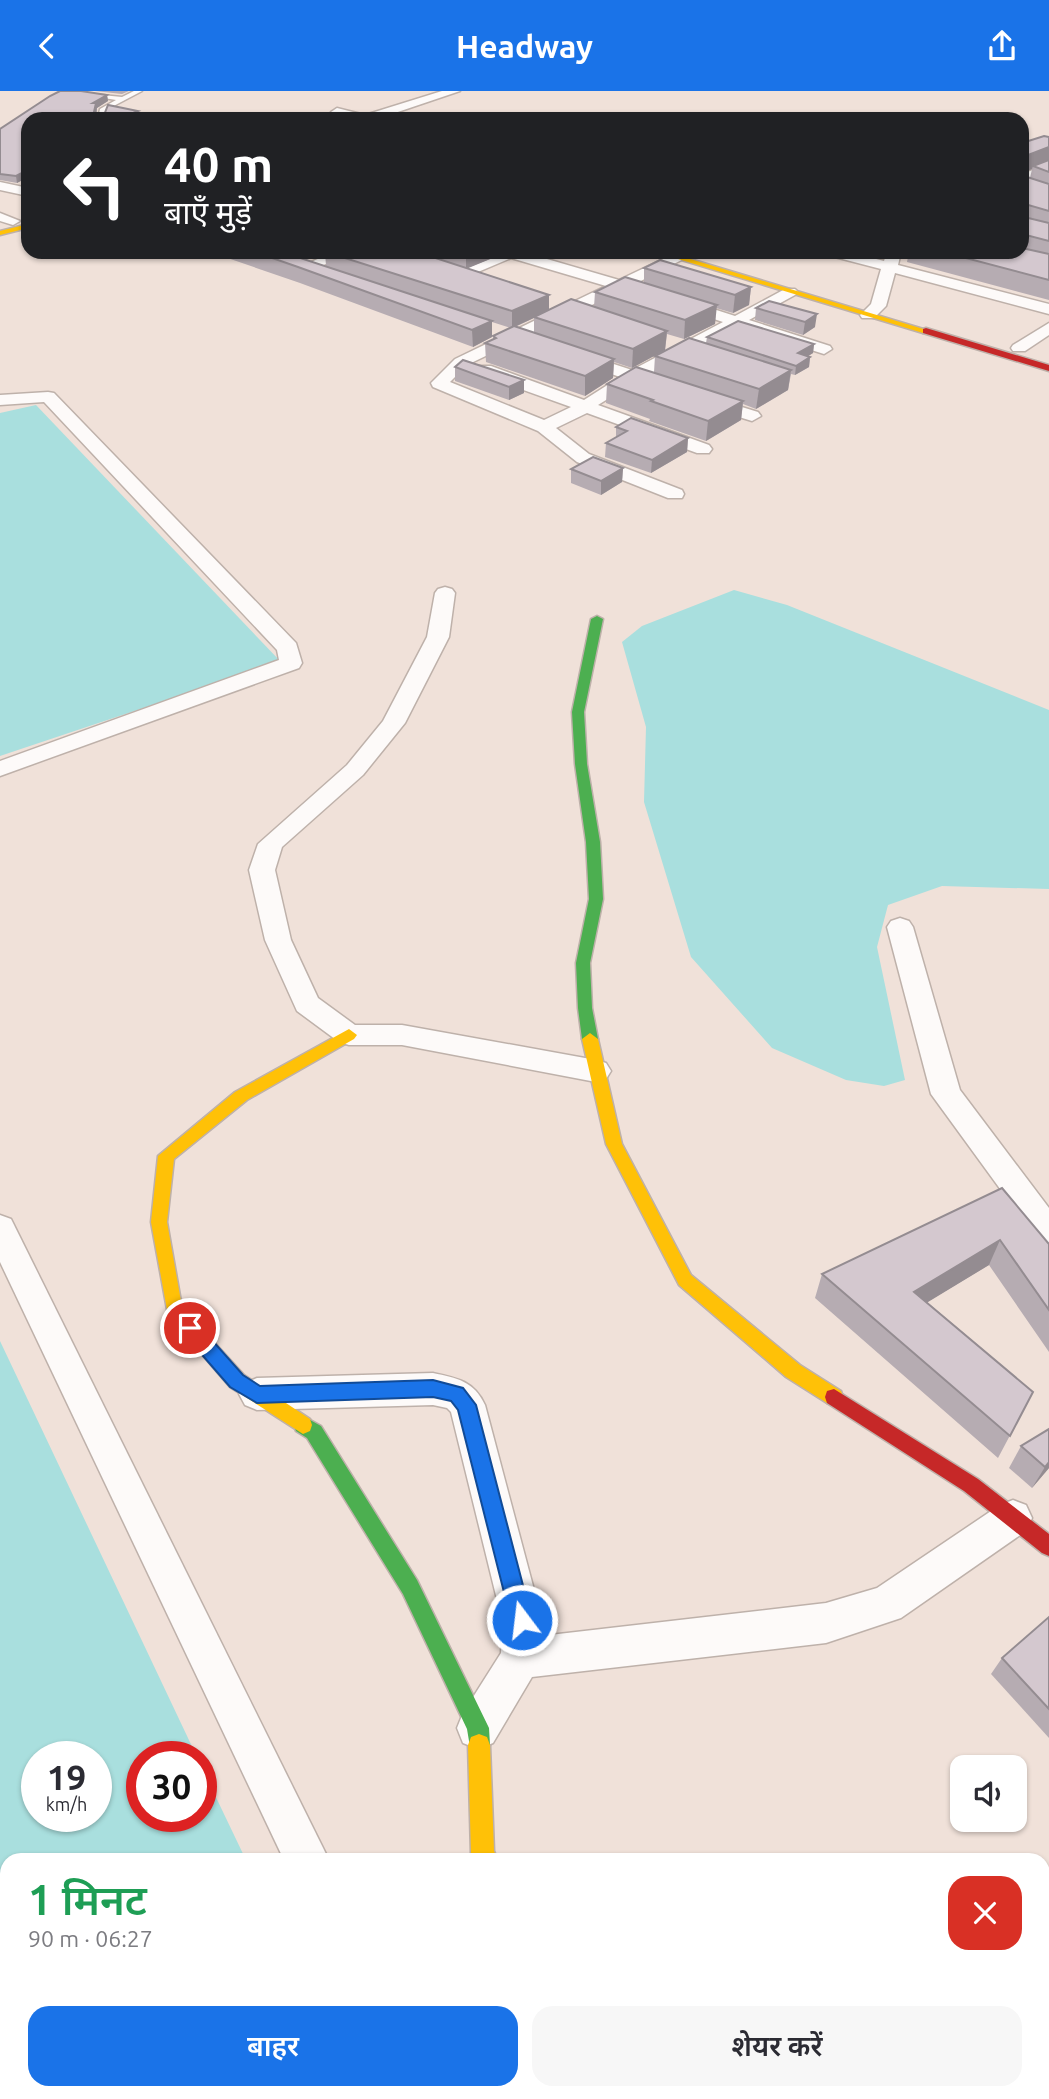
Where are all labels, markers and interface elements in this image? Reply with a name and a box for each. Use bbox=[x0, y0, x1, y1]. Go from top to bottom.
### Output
icon: back bbox=[28, 27, 66, 65]
icon: share bbox=[983, 27, 1021, 65]
text: Headway bbox=[456, 28, 593, 64]
text: 40 m bbox=[164, 136, 273, 191]
icon: left bbox=[49, 140, 140, 231]
text: बाएँ मुड़ें bbox=[164, 194, 252, 230]
pin bbox=[160, 1298, 220, 1358]
icon: arrive bbox=[171, 1309, 209, 1347]
position arrow bbox=[485, 1583, 559, 1657]
speed limit sign: 30 bbox=[126, 1741, 217, 1832]
map controls bbox=[950, 1755, 1027, 1832]
button: sound bbox=[950, 1755, 1027, 1832]
text: 19 bbox=[47, 1757, 86, 1797]
text: km/h bbox=[46, 1794, 87, 1814]
text: 1 मिनट bbox=[28, 1876, 147, 1923]
button: close bbox=[948, 1876, 1022, 1950]
text: 90 m · 06:27 bbox=[28, 1926, 153, 1951]
button: बाहर bbox=[28, 2006, 518, 2086]
button: शेयर करें bbox=[532, 2006, 1022, 2086]

